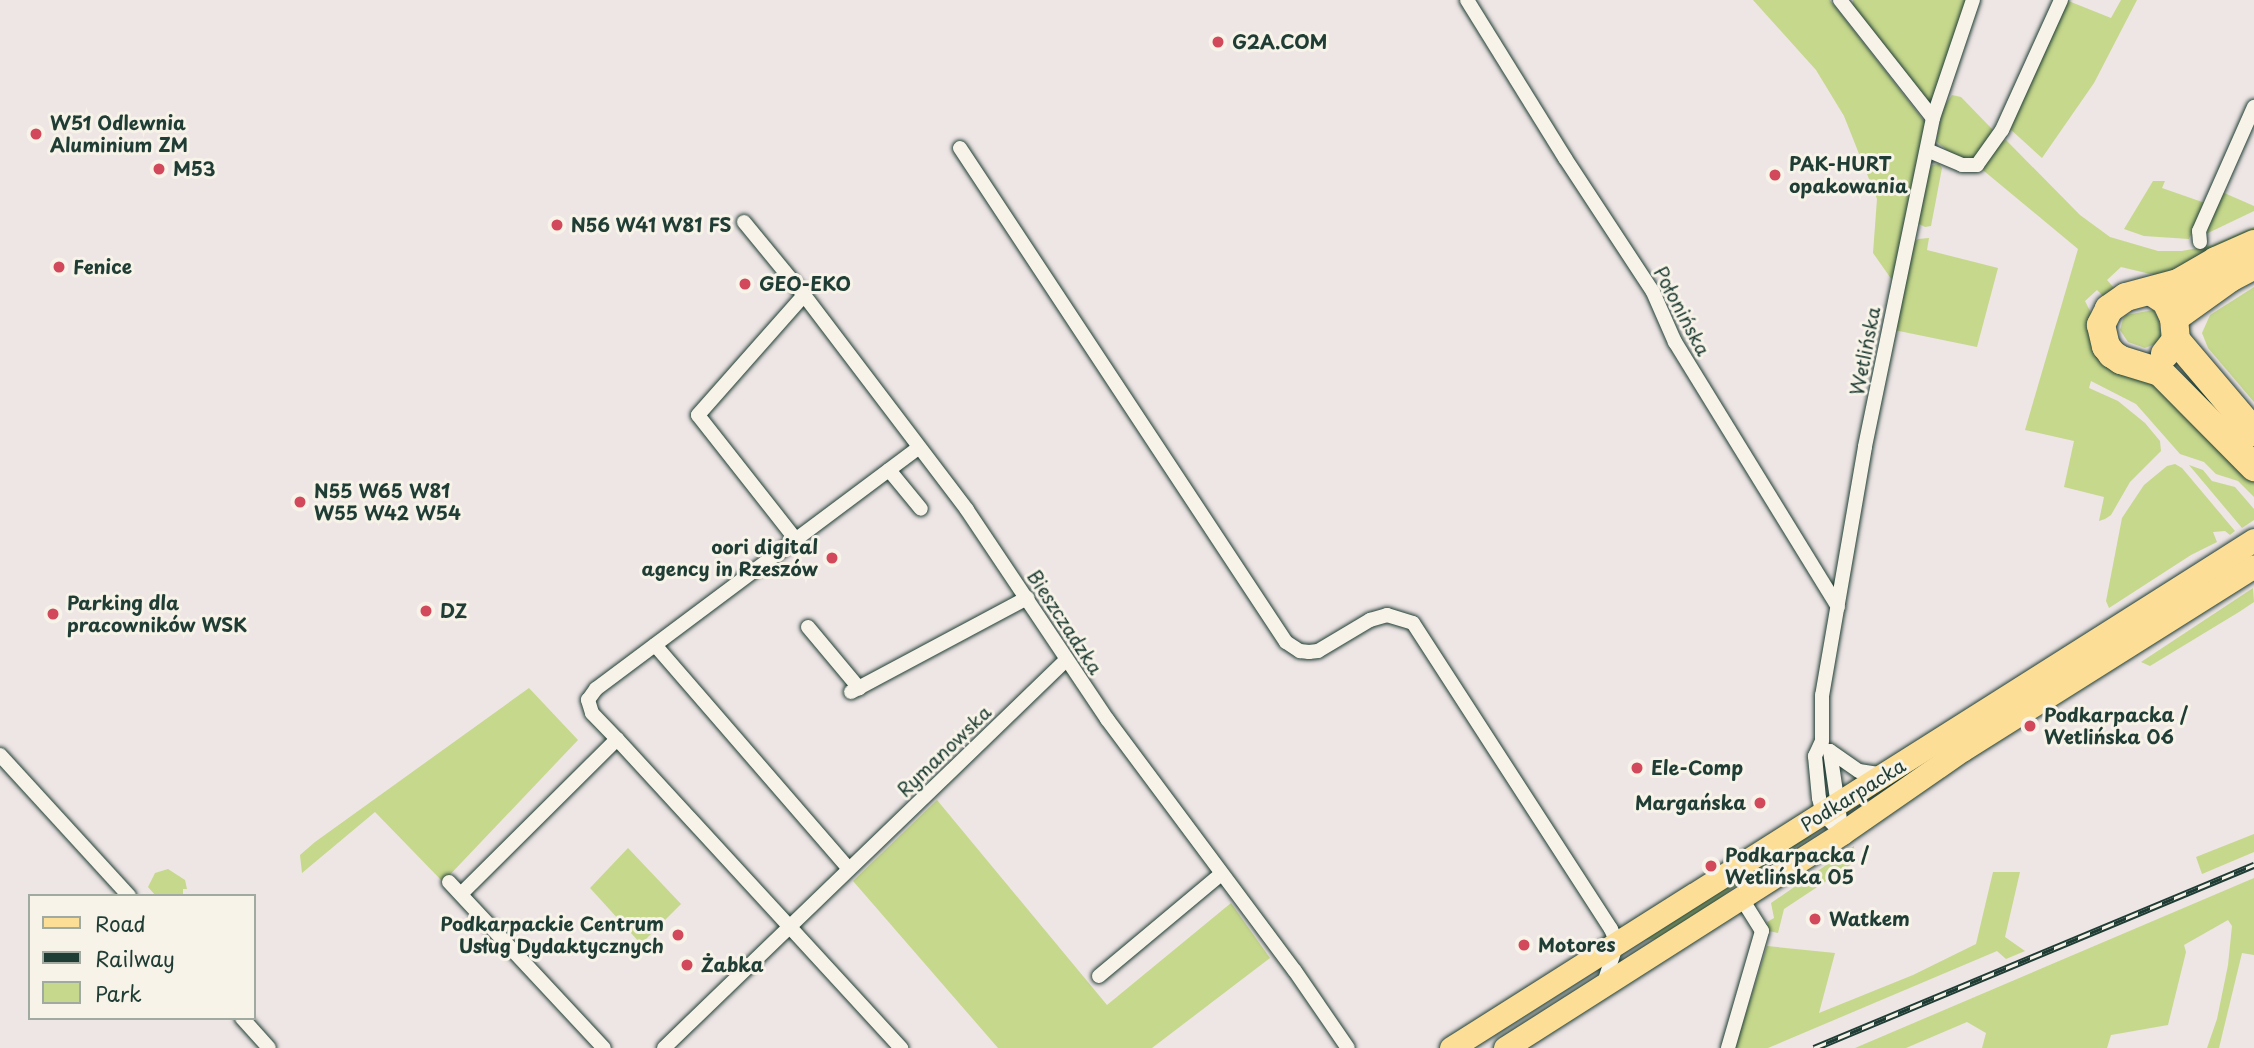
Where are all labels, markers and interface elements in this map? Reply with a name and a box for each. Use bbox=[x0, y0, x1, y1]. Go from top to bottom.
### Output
place label: G2A.COM bbox=[1232, 31, 1327, 53]
marker: G2A.COM bbox=[1210, 34, 1226, 50]
place label: W51 Odlewnia Aluminium ZM bbox=[50, 112, 188, 156]
marker: W51 Odlewnia Aluminium ZM bbox=[28, 126, 44, 142]
place label: PAK-HURT opakowania bbox=[1789, 153, 1908, 197]
place label: M53 bbox=[173, 158, 216, 180]
marker: M53 bbox=[151, 161, 167, 177]
marker: PAK-HURT opakowania bbox=[1767, 167, 1783, 183]
place label: N56 W41 W81 FS bbox=[571, 214, 734, 236]
marker: N56 W41 W81 FS bbox=[549, 217, 565, 233]
place label: Fenice bbox=[73, 256, 132, 278]
marker: Fenice bbox=[51, 259, 67, 275]
street label: Połonińska bbox=[1649, 262, 1715, 360]
place label: GEO-EKO bbox=[759, 273, 851, 295]
marker: GEO-EKO bbox=[737, 276, 753, 292]
street label: Wetlińska bbox=[1845, 305, 1885, 397]
place label: N55 W65 W81 W55 W42 W54 bbox=[314, 480, 461, 524]
marker: N55 W65 W81 W55 W42 W54 bbox=[292, 494, 308, 510]
place label: oori digital agency in Rzeszów bbox=[641, 536, 818, 580]
marker: oori digital agency in Rzeszów bbox=[824, 550, 840, 566]
street label: Bieszczadzka bbox=[1023, 565, 1107, 679]
place label: Parking dla pracowników WSK bbox=[67, 592, 248, 636]
place label: DZ bbox=[440, 600, 467, 622]
marker: DZ bbox=[418, 603, 434, 619]
marker: Parking dla pracowników WSK bbox=[45, 606, 61, 622]
street label: Rymanowska bbox=[892, 701, 996, 801]
place label: Podkarpacka / Wetlińska 06 bbox=[2044, 704, 2188, 748]
marker: Podkarpacka / Wetlińska 06 bbox=[2022, 718, 2038, 734]
street label: Podkarpacka bbox=[1796, 754, 1910, 836]
place label: Ele-Comp bbox=[1651, 757, 1743, 779]
marker: Ele-Comp bbox=[1629, 760, 1645, 776]
place label: Margańska bbox=[1635, 792, 1746, 814]
marker: Margańska bbox=[1752, 795, 1768, 811]
place label: Podkarpacka / Wetlińska 05 bbox=[1725, 844, 1869, 888]
marker: Podkarpacka / Wetlińska 05 bbox=[1703, 858, 1719, 874]
legend bbox=[28, 894, 256, 1020]
text: Road bbox=[95, 907, 146, 939]
place label: Watkem bbox=[1829, 908, 1910, 930]
marker: Watkem bbox=[1807, 911, 1823, 927]
place label: Podkarpackie Centrum Usług Dydaktycznych bbox=[440, 913, 664, 957]
marker: Podkarpackie Centrum Usług Dydaktycznych bbox=[670, 927, 686, 943]
place label: Motores bbox=[1538, 934, 1615, 956]
marker: Motores bbox=[1516, 937, 1532, 953]
text: Railway bbox=[95, 942, 175, 974]
place label: Żabka bbox=[701, 954, 764, 976]
marker: Żabka bbox=[679, 957, 695, 973]
text: Park bbox=[95, 977, 142, 1009]

